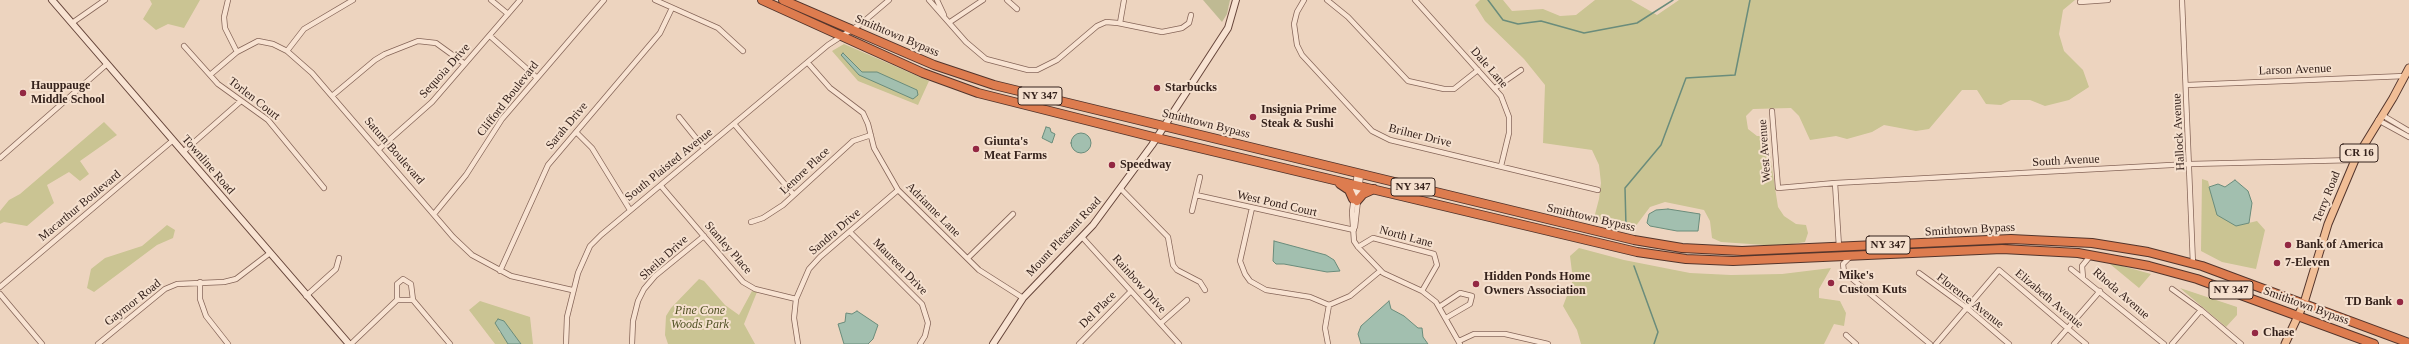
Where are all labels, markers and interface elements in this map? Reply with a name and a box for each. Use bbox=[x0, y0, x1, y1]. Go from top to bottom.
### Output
street label: Smithtown Bypass bbox=[853, 12, 941, 60]
street label: Sequoia Drive bbox=[417, 41, 473, 101]
street label: Dale Lane bbox=[1467, 45, 1511, 91]
street label: Clifford Boulevard bbox=[474, 59, 542, 139]
street label: Larson Avenue bbox=[2258, 62, 2332, 78]
street label: Torlen Court bbox=[225, 74, 283, 124]
place label: Hauppauge Middle School bbox=[31, 79, 105, 107]
place label: Starbucks bbox=[1165, 81, 1217, 95]
marker: Starbucks bbox=[1152, 83, 1162, 93]
road number: NY 347 bbox=[1018, 87, 1062, 105]
marker: Hauppauge Middle School bbox=[18, 88, 28, 98]
street label: Hallock Avenue bbox=[2170, 93, 2188, 171]
street label: Sarah Drive bbox=[543, 99, 591, 153]
place label: Insignia Prime Steak & Sushi bbox=[1261, 103, 1337, 131]
street label: Smithtown Bypass bbox=[1160, 106, 1252, 142]
marker: Insignia Prime Steak & Sushi bbox=[1248, 112, 1258, 122]
street label: Saturn Boulevard bbox=[361, 114, 427, 188]
street label: West Avenue bbox=[1756, 119, 1774, 183]
street label: Brilner Drive bbox=[1387, 121, 1453, 151]
street label: South Plaisted Avenue bbox=[622, 125, 716, 205]
street label: Townline Road bbox=[178, 133, 238, 197]
place label: Giunta's Meat Farms bbox=[984, 135, 1047, 163]
street label: Lenore Place bbox=[777, 144, 833, 198]
marker: Giunta's Meat Farms bbox=[971, 144, 981, 154]
road number: CR 16 bbox=[2340, 144, 2378, 162]
street label: South Avenue bbox=[2032, 152, 2100, 170]
place label: Speedway bbox=[1120, 158, 1171, 172]
marker: Speedway bbox=[1107, 160, 1117, 170]
street label: Macarthur Boulevard bbox=[36, 167, 124, 245]
street label: Terry Road bbox=[2310, 169, 2344, 225]
road number: NY 347 bbox=[1391, 178, 1435, 196]
street label: Adrianne Lane bbox=[903, 180, 963, 240]
street label: West Pond Court bbox=[1236, 188, 1318, 220]
street label: Mount Pleasant Road bbox=[1024, 194, 1104, 280]
street label: Smithtown Bypass bbox=[1545, 201, 1637, 235]
street label: Sandra Drive bbox=[806, 206, 864, 258]
street label: Stanley Place bbox=[701, 219, 755, 277]
street label: Smithtown Bypass bbox=[1925, 220, 2015, 240]
street label: North Lane bbox=[1378, 223, 1434, 251]
street label: Sheila Drive bbox=[637, 232, 691, 284]
street label: Maureen Drive bbox=[869, 236, 931, 298]
road number: NY 347 bbox=[1866, 236, 1910, 254]
place label: Bank of America bbox=[2296, 238, 2383, 252]
marker: Bank of America bbox=[2283, 240, 2293, 250]
street label: Rainbow Drive bbox=[1109, 252, 1169, 316]
place label: 7-Eleven bbox=[2285, 256, 2330, 270]
marker: 7-Eleven bbox=[2272, 258, 2282, 268]
street label: Rhoda Avenue bbox=[2090, 265, 2152, 323]
street label: Elizabeth Avenue bbox=[2012, 266, 2086, 332]
place label: Mike's Custom Kuts bbox=[1839, 269, 1907, 297]
place label: Hidden Ponds Home Owners Association bbox=[1484, 270, 1590, 298]
street label: Florence Avenue bbox=[1933, 270, 2007, 332]
street label: Gaymor Road bbox=[102, 277, 164, 329]
marker: Mike's Custom Kuts bbox=[1826, 278, 1836, 288]
marker: Hidden Ponds Home Owners Association bbox=[1471, 279, 1481, 289]
road number: NY 347 bbox=[2209, 281, 2253, 299]
street label: Smithtown Bypass bbox=[2261, 284, 2351, 328]
street label: Del Place bbox=[1077, 289, 1119, 331]
place label: TD Bank bbox=[2345, 295, 2392, 309]
marker: TD Bank bbox=[2395, 297, 2405, 307]
park label: Pine Cone Woods Park bbox=[671, 304, 729, 332]
place label: Chase bbox=[2263, 326, 2294, 340]
marker: Chase bbox=[2250, 328, 2260, 338]

